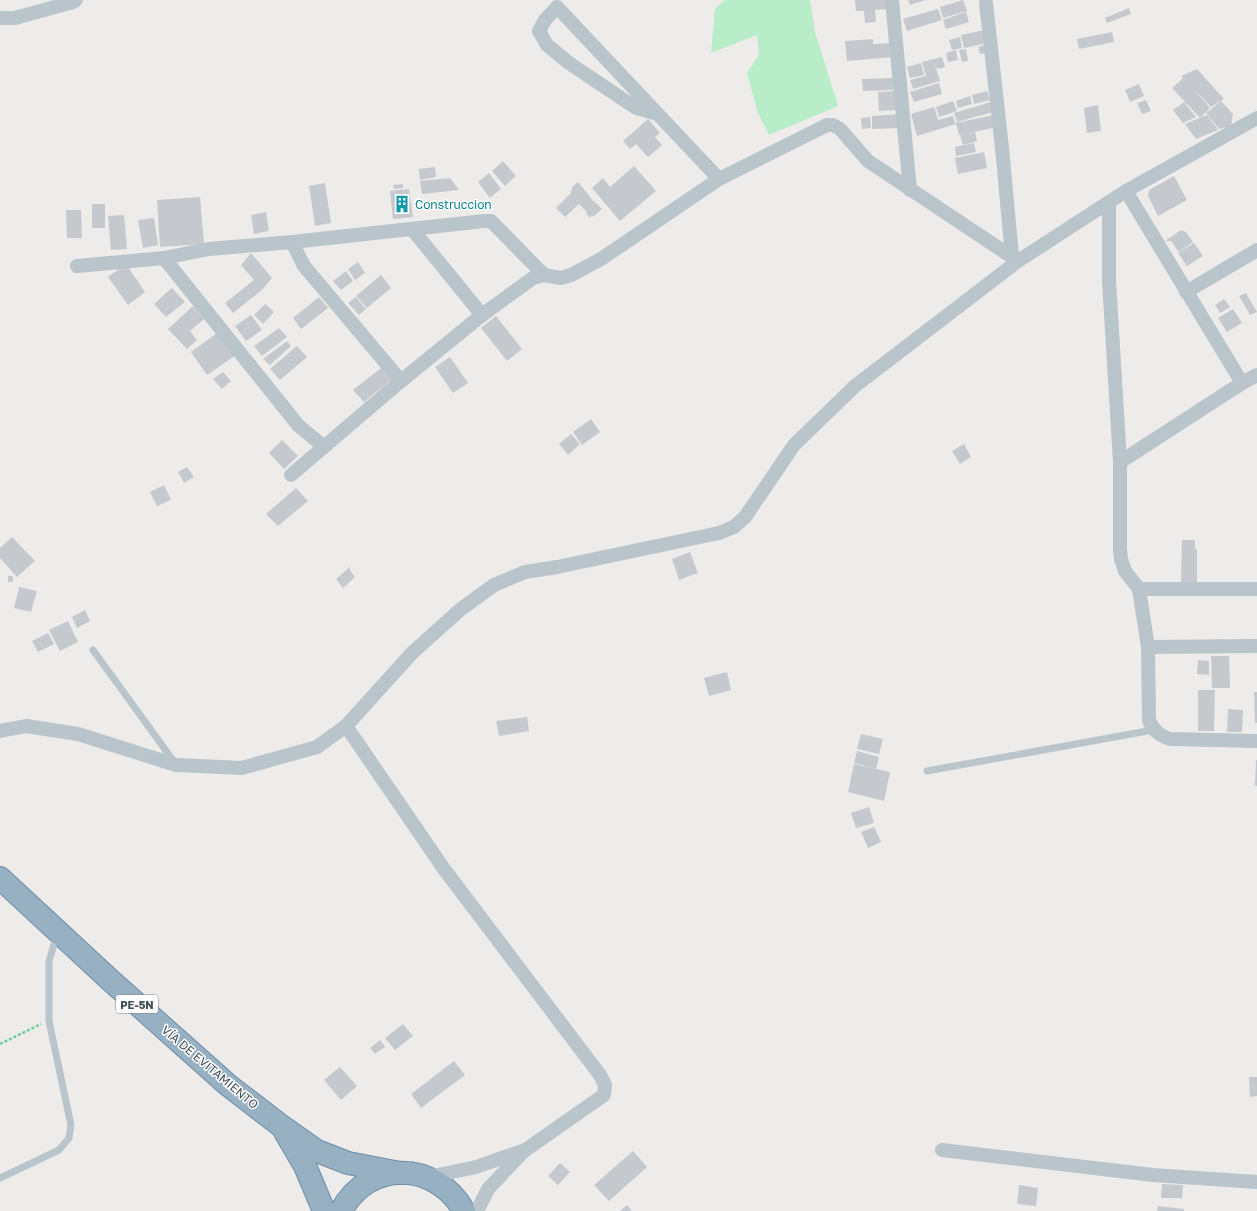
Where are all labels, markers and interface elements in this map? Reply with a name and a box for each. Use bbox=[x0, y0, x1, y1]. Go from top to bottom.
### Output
building icon: Construccion bbox=[392, 194, 412, 214]
place label: Construccion bbox=[415, 197, 492, 212]
road number: PE-5N bbox=[116, 995, 158, 1013]
street label: VÍA DE EVITAMIENTO bbox=[158, 1022, 262, 1112]

